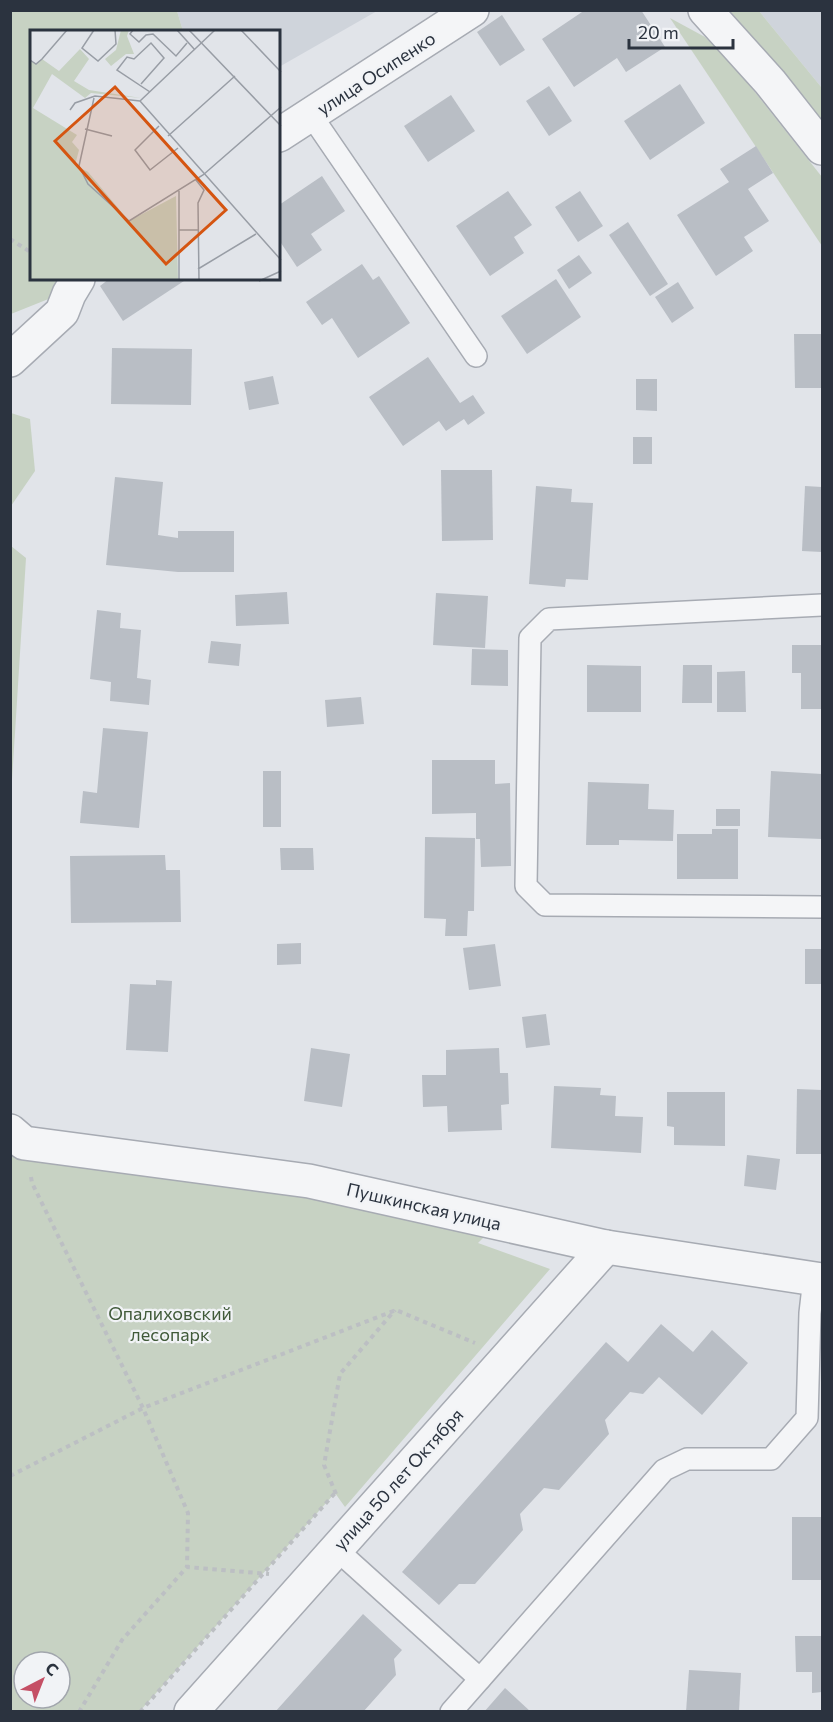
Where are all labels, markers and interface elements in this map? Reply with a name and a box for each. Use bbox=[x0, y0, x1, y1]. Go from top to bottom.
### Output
scale bar bbox=[629, 12, 732, 50]
text: 20 m bbox=[638, 21, 679, 43]
street label: улица Осипенко bbox=[313, 27, 439, 119]
inset map bbox=[30, 30, 280, 280]
street label: Пушкинская улица bbox=[345, 1178, 503, 1234]
park label: Опалиховский лесопарк bbox=[108, 1302, 232, 1345]
street label: улица 50 лет Октября bbox=[329, 1404, 467, 1554]
north arrow bbox=[12, 1650, 72, 1710]
text: С bbox=[42, 1658, 63, 1679]

